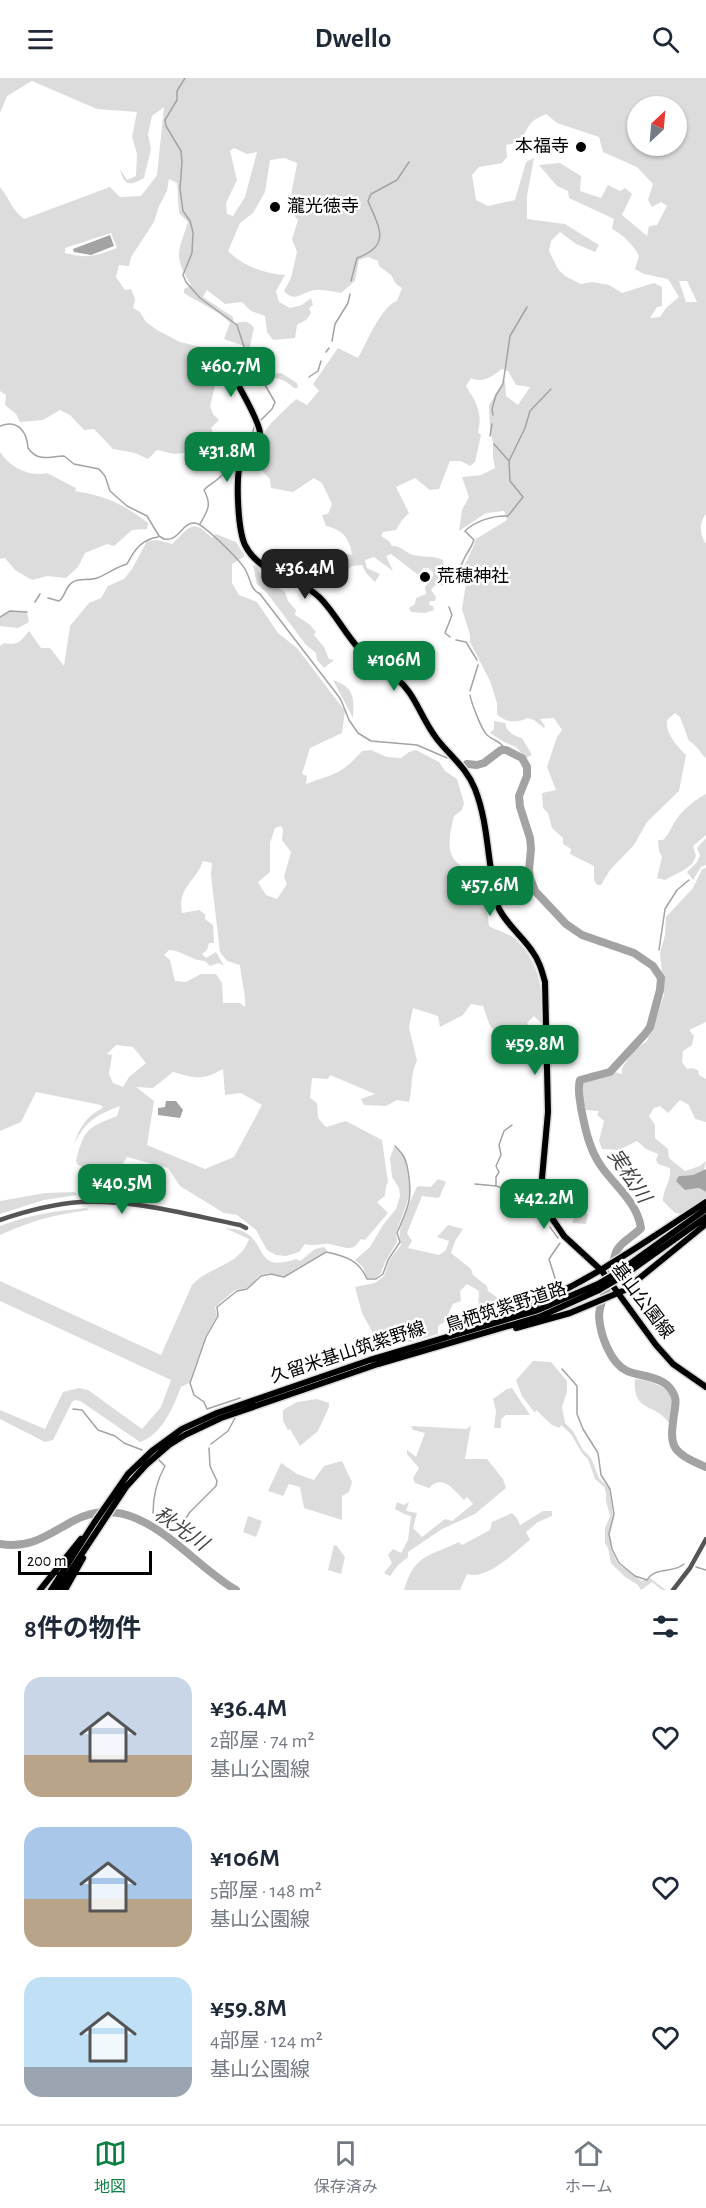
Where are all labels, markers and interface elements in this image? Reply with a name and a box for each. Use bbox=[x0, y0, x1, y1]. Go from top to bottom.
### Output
icon: menu bbox=[24, 23, 57, 56]
icon: search bbox=[649, 23, 682, 56]
text: Dwello bbox=[315, 25, 391, 52]
north arrow bbox=[627, 96, 687, 156]
map controls bbox=[627, 96, 687, 156]
place label: 本福寺 bbox=[515, 137, 569, 156]
marker: 本福寺 bbox=[574, 140, 588, 154]
place label: 瀧光徳寺 bbox=[287, 196, 359, 216]
marker: 瀧光徳寺 bbox=[268, 200, 282, 214]
pin: ¥60.7M bbox=[182, 347, 280, 398]
text: ¥60.7M bbox=[201, 356, 261, 376]
pin: ¥31.8M bbox=[178, 432, 276, 483]
text: ¥31.8M bbox=[199, 441, 255, 461]
pin: ¥36.4M bbox=[256, 549, 354, 600]
text: ¥36.4M bbox=[275, 558, 335, 578]
place label: 荒穂神社 bbox=[437, 567, 509, 586]
marker: 荒穂神社 bbox=[418, 570, 432, 584]
pin: ¥106M bbox=[352, 641, 436, 692]
text: ¥106M bbox=[367, 650, 421, 670]
pin: ¥57.6M bbox=[441, 866, 539, 917]
text: ¥57.6M bbox=[461, 875, 519, 895]
pin: ¥59.8M bbox=[486, 1025, 584, 1076]
text: ¥59.8M bbox=[505, 1034, 565, 1054]
water label: 実松川 bbox=[604, 1145, 656, 1208]
pin: ¥40.5M bbox=[73, 1164, 171, 1215]
text: ¥40.5M bbox=[92, 1173, 152, 1193]
pin: ¥42.2M bbox=[495, 1179, 593, 1230]
text: ¥42.2M bbox=[514, 1188, 574, 1208]
street label: 基山公園線 bbox=[608, 1258, 678, 1342]
street label: 鳥栖筑紫野道路 bbox=[443, 1278, 569, 1336]
street label: 久留米基山筑紫野線 bbox=[268, 1318, 428, 1387]
water label: 秋光川 bbox=[151, 1503, 214, 1556]
scale bar bbox=[18, 1548, 152, 1576]
text: 200 m bbox=[27, 1553, 67, 1569]
icon: filters bbox=[649, 1610, 682, 1643]
text: 8件の物件 bbox=[24, 1616, 141, 1642]
text: ¥36.4M bbox=[210, 1695, 287, 1721]
icon: home bbox=[72, 1701, 144, 1773]
icon: heart bbox=[649, 1721, 682, 1754]
text: 2部屋 · 74 m² bbox=[210, 1731, 315, 1751]
text: 基山公園線 bbox=[210, 1760, 310, 1780]
text: ¥106M bbox=[210, 1845, 280, 1871]
icon: home bbox=[72, 1851, 144, 1923]
icon: heart bbox=[649, 1871, 682, 1904]
text: 5部屋 · 148 m² bbox=[210, 1881, 322, 1901]
text: 基山公園線 bbox=[210, 1910, 310, 1930]
text: ¥59.8M bbox=[210, 1995, 287, 2021]
icon: home bbox=[72, 2001, 144, 2073]
icon: heart bbox=[649, 2021, 682, 2054]
text: 4部屋 · 124 m² bbox=[210, 2031, 323, 2051]
text: 基山公園線 bbox=[210, 2060, 310, 2080]
tab: 地図 bbox=[94, 2137, 127, 2197]
tab: 保存済み bbox=[314, 2137, 378, 2197]
tab: ホーム bbox=[565, 2137, 612, 2197]

